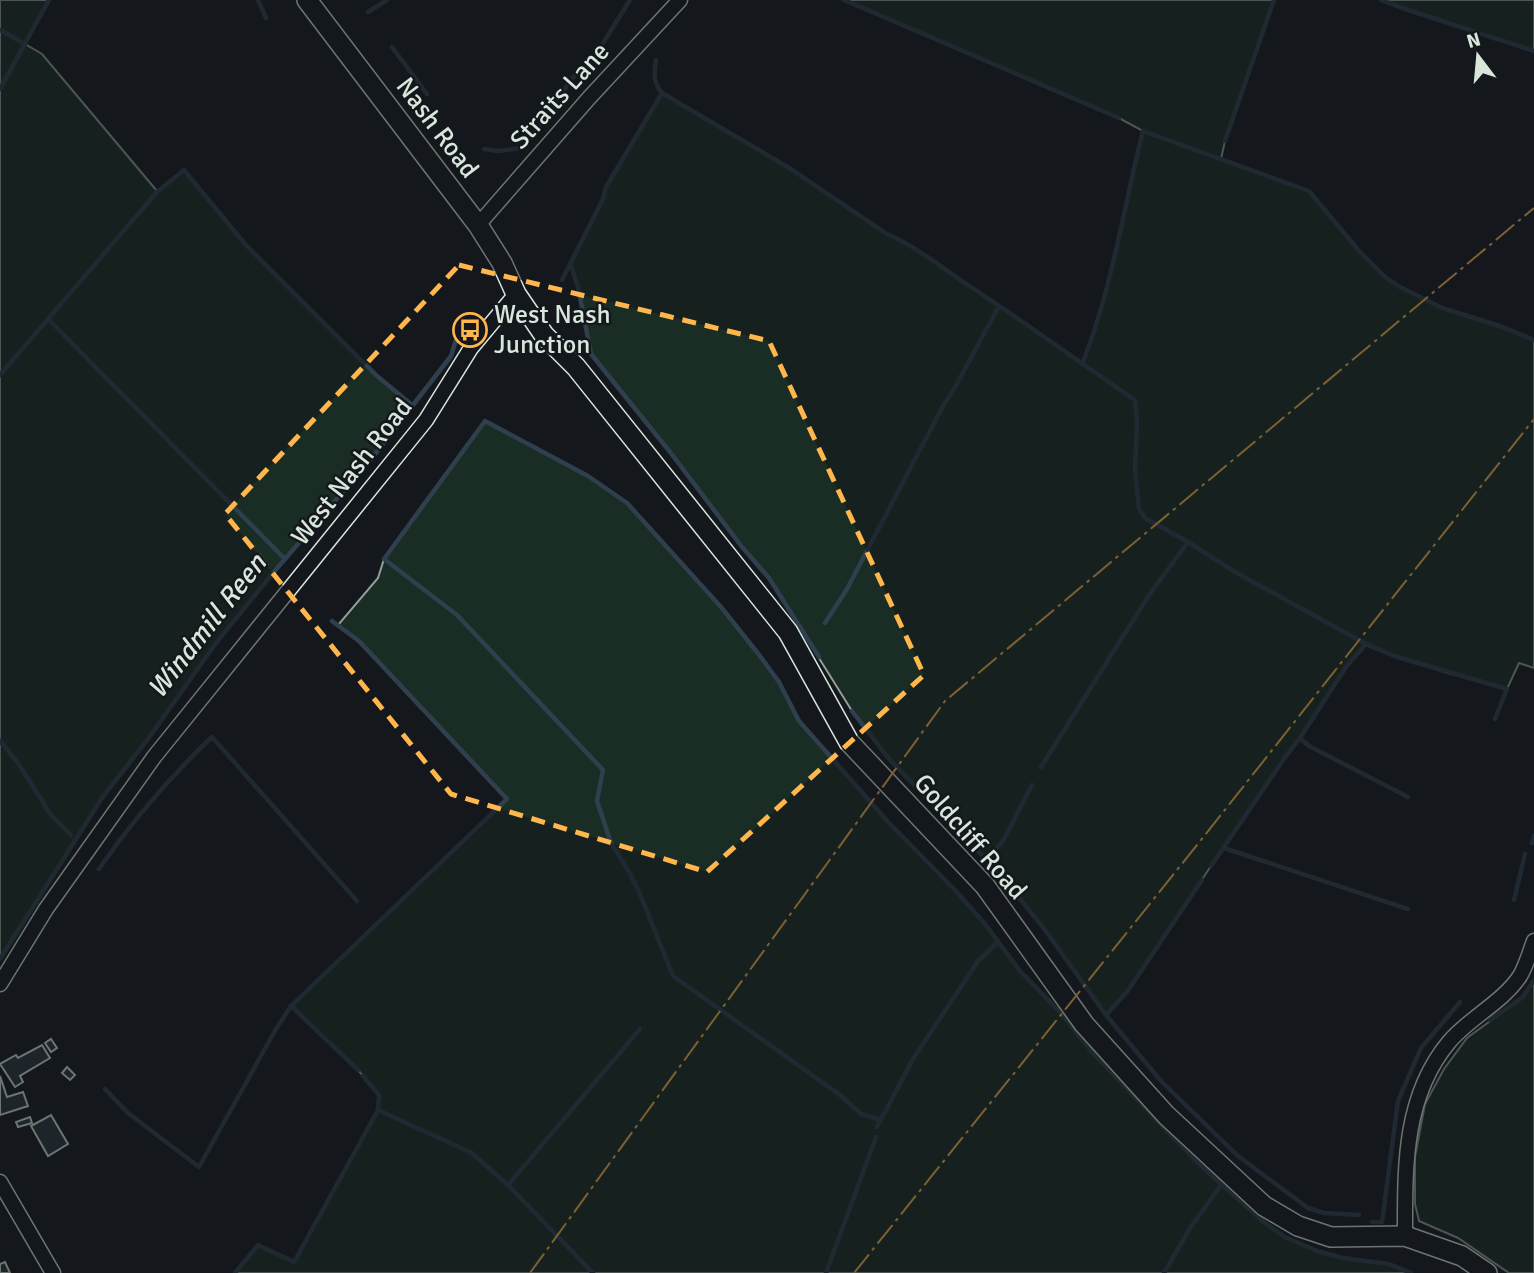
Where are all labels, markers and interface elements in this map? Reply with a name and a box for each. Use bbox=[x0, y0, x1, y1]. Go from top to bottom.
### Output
north arrow bbox=[1443, 21, 1513, 91]
text: N bbox=[1464, 27, 1483, 54]
street label: Straits Lane bbox=[504, 36, 616, 156]
street label: Nash Road bbox=[389, 71, 485, 185]
place label: West Nash Junction bbox=[494, 299, 611, 361]
bus stop icon: West Nash Junction bbox=[451, 311, 489, 349]
street label: West Nash Road bbox=[285, 392, 419, 552]
water label: Windmill Reen bbox=[140, 547, 274, 705]
street label: Goldcliff Road bbox=[907, 768, 1033, 906]

